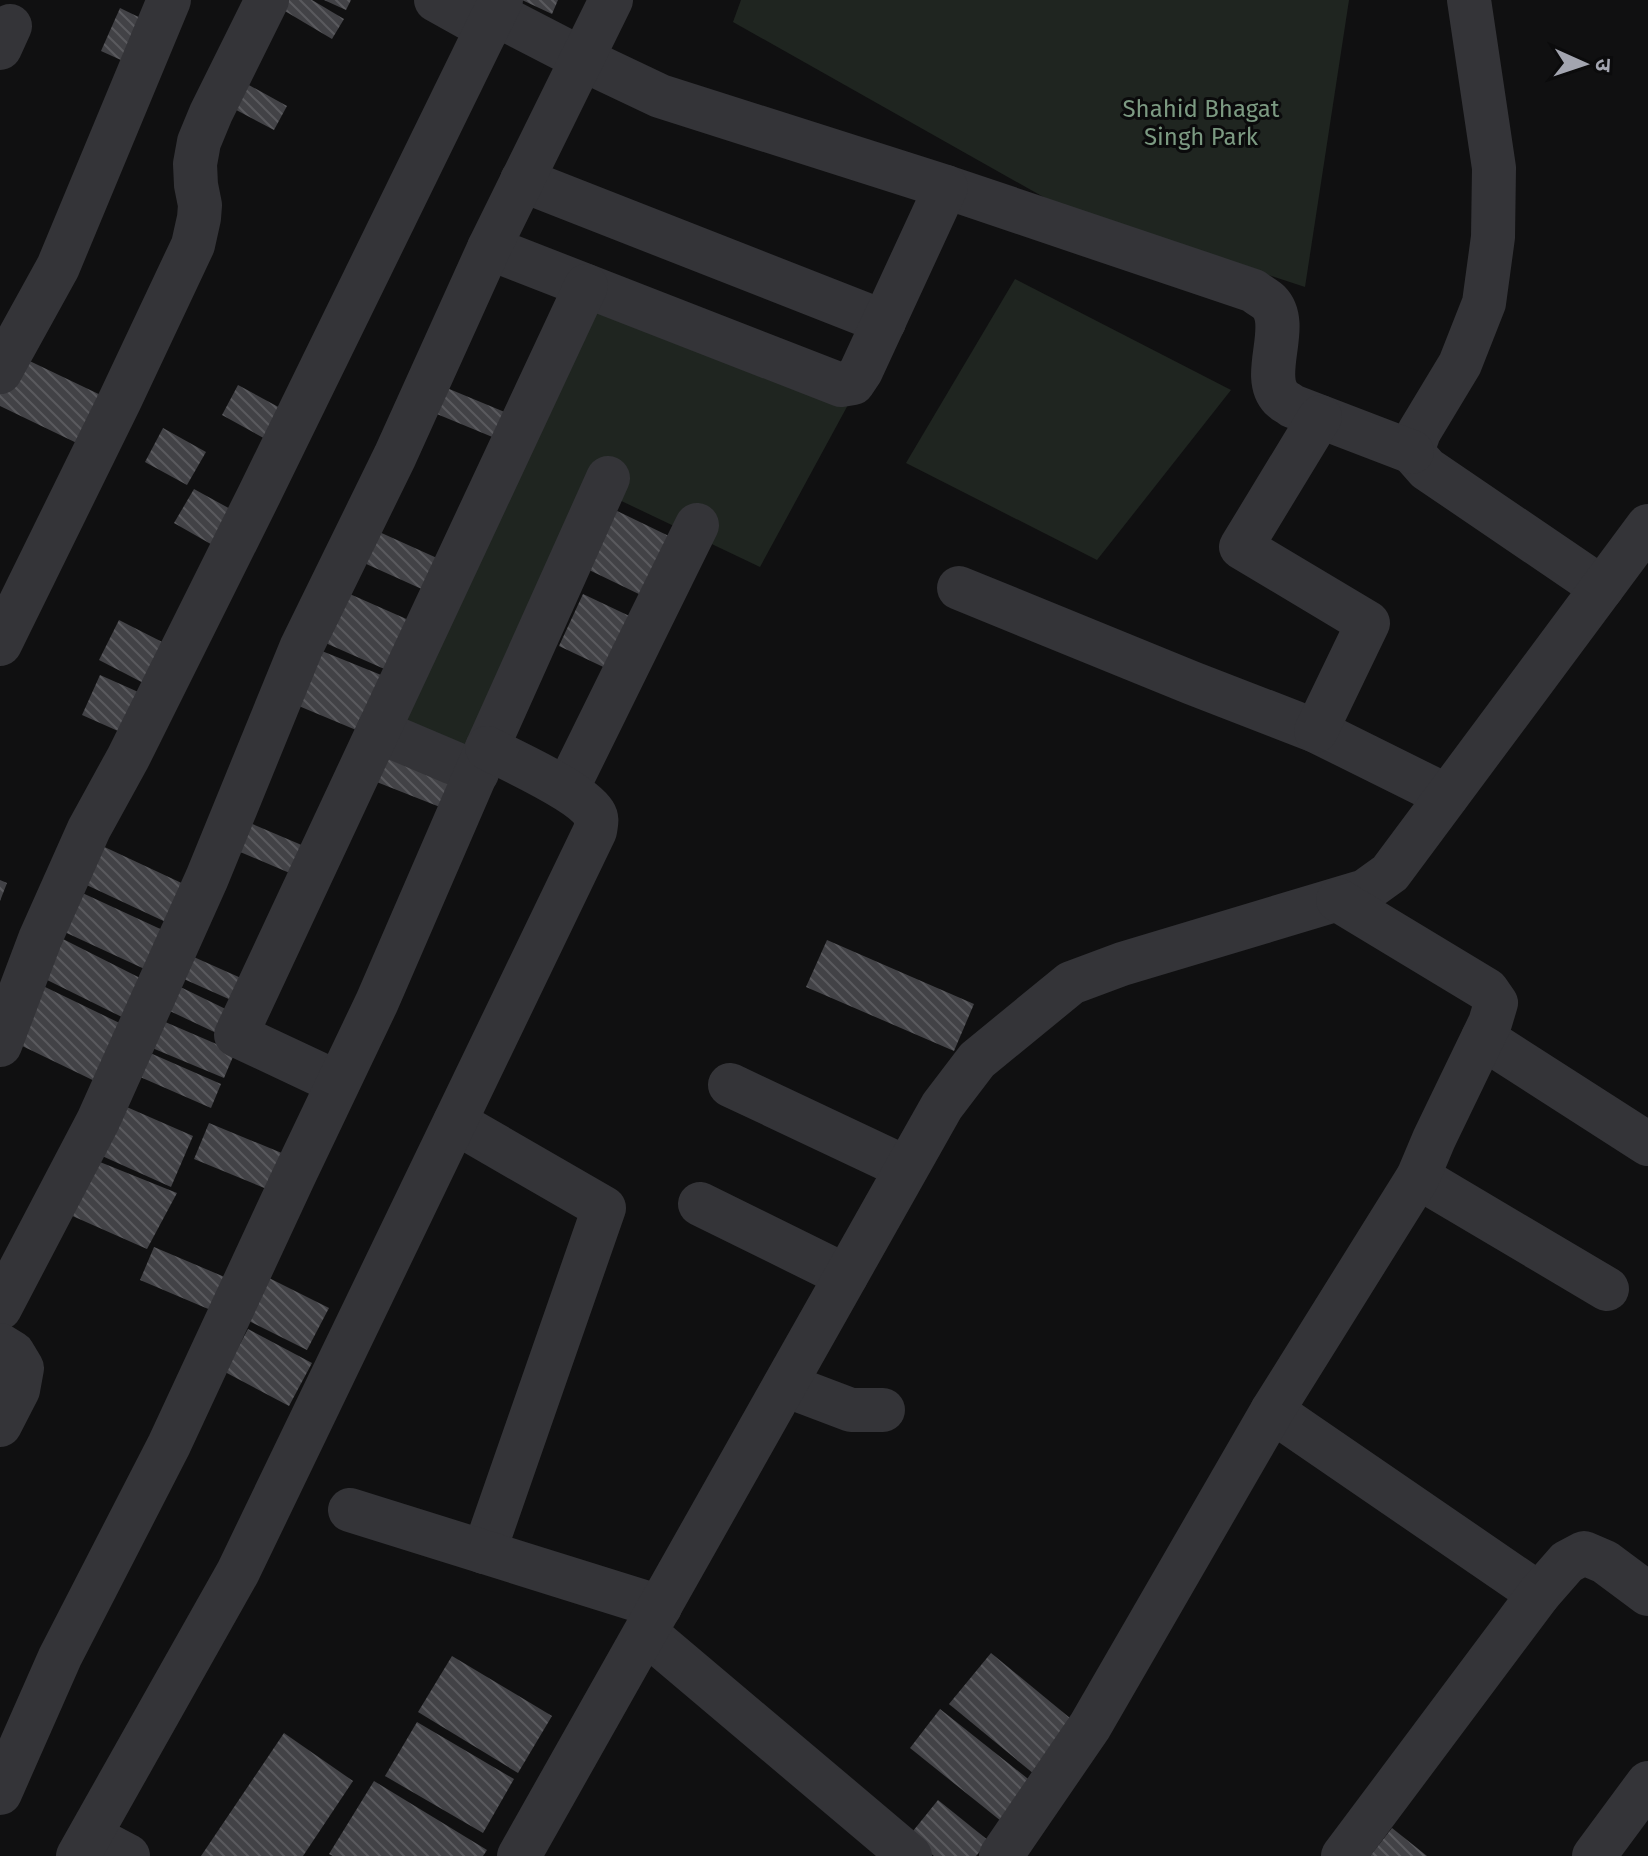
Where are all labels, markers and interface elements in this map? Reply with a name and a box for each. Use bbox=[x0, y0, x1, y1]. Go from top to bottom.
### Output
north arrow bbox=[1544, 24, 1624, 104]
text: उ bbox=[1590, 58, 1617, 73]
park label: Shahid Bhagat Singh Park bbox=[1123, 95, 1280, 151]

